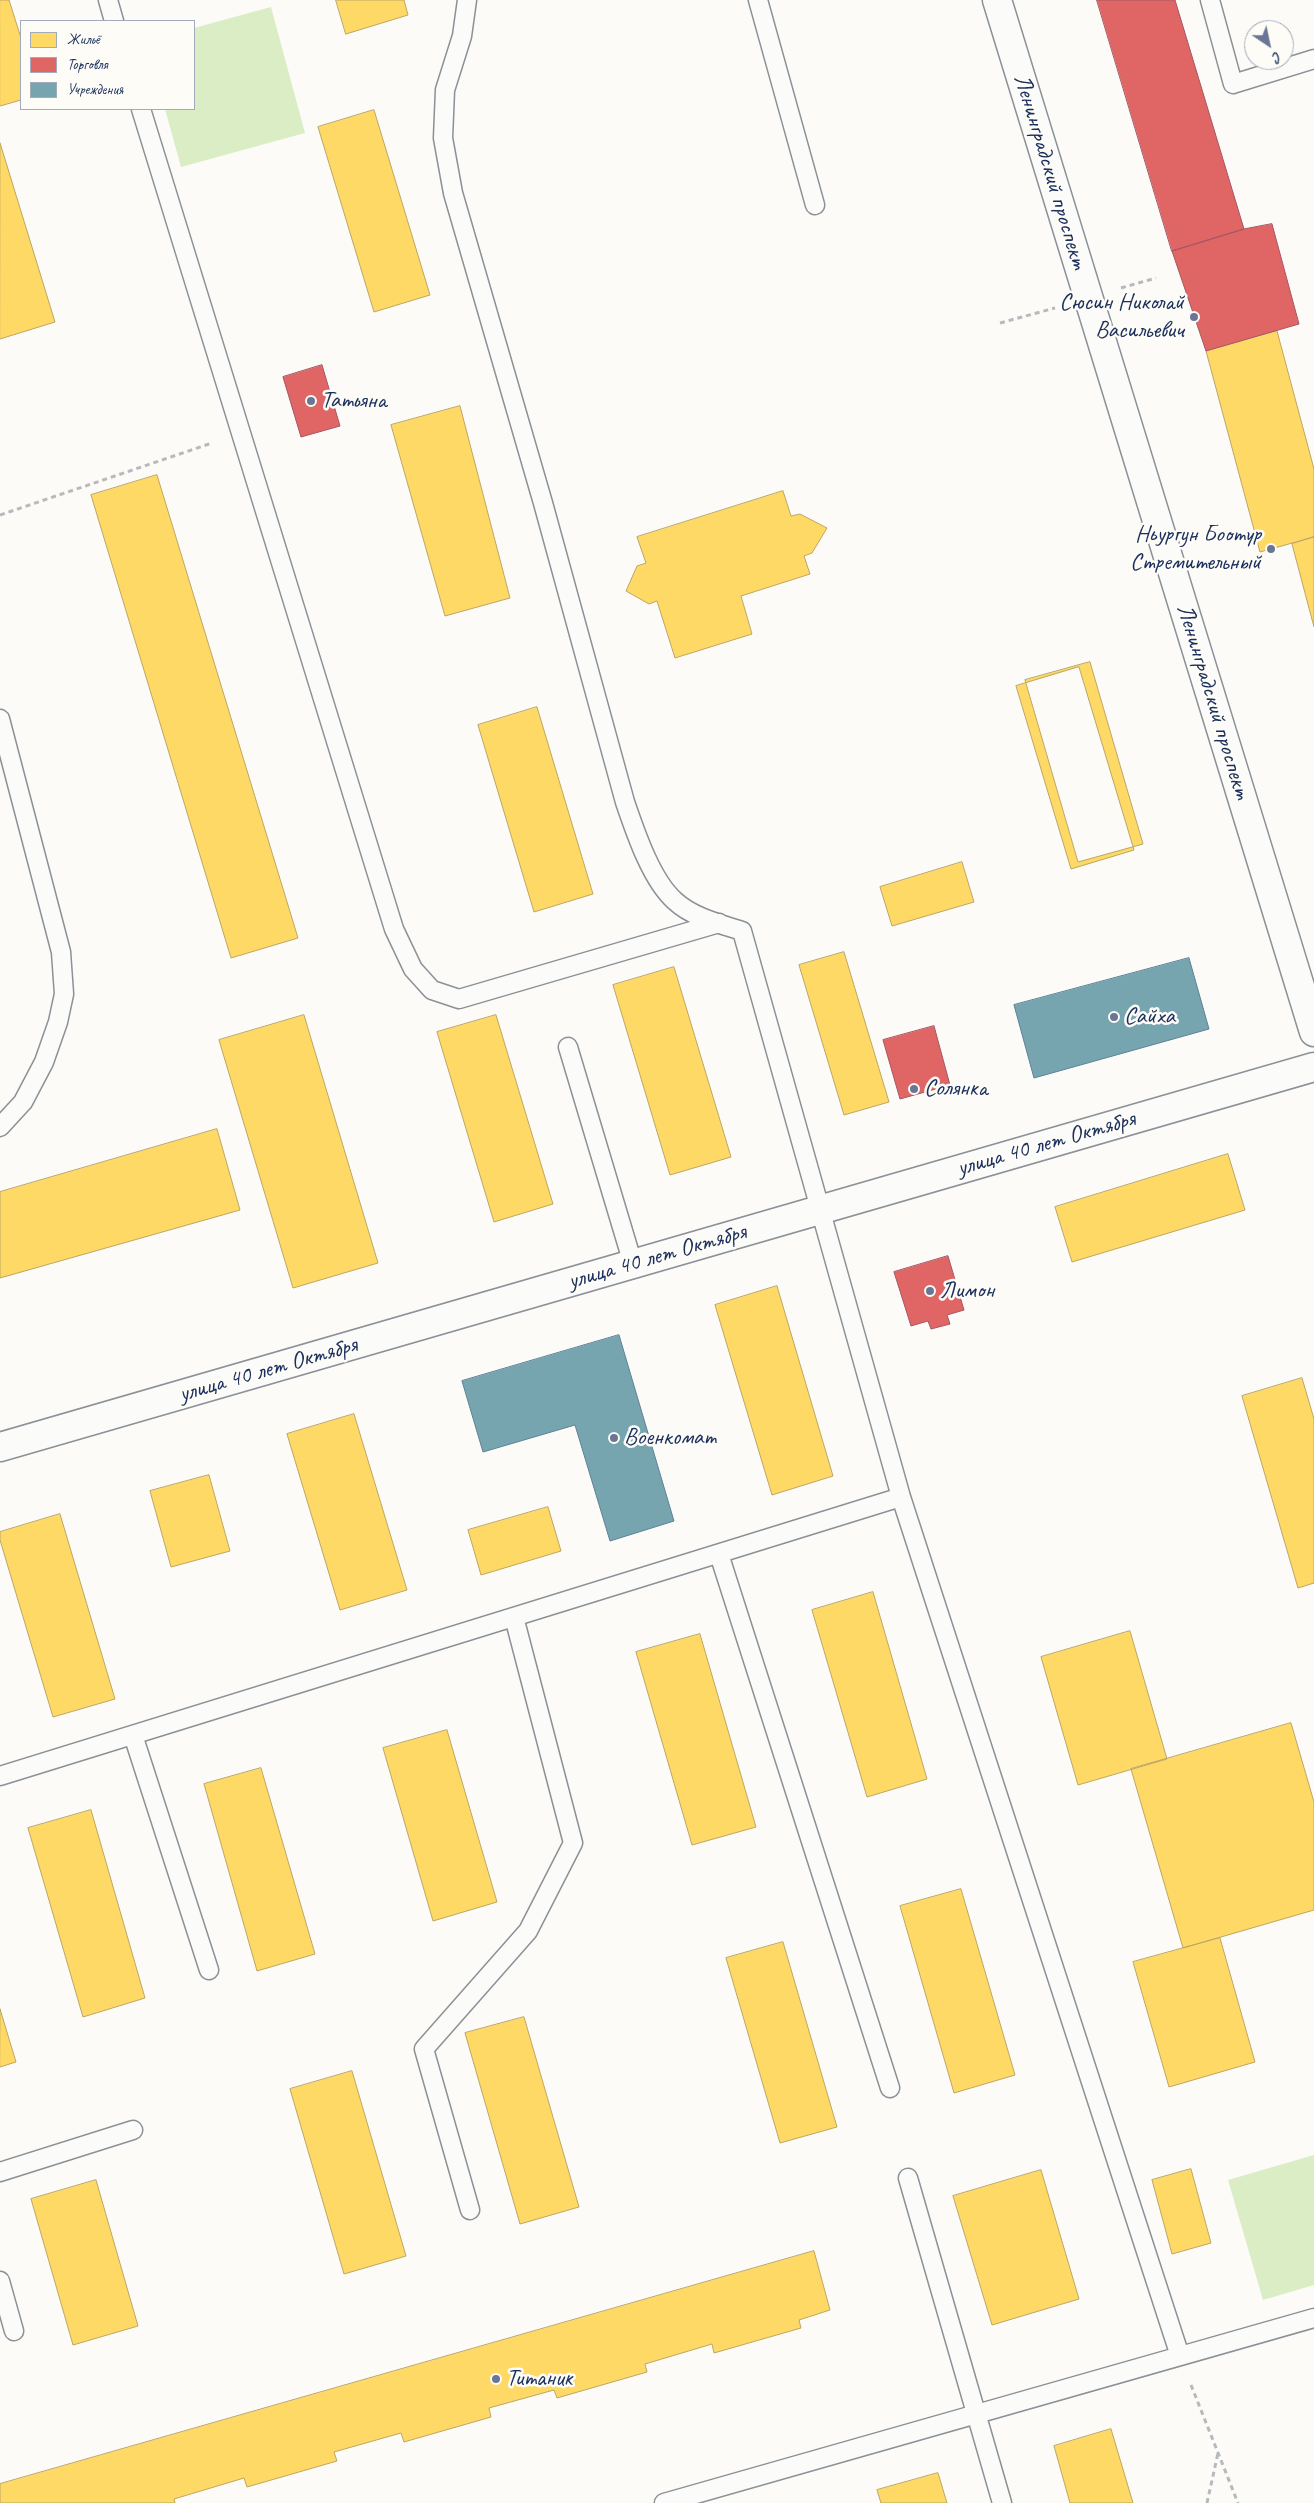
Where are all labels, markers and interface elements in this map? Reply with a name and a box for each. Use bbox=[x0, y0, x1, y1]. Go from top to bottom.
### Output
legend bbox=[20, 20, 195, 110]
north arrow bbox=[1244, 20, 1294, 70]
text: Жильё bbox=[67, 30, 100, 49]
text: С bbox=[1270, 48, 1285, 66]
text: Торговля bbox=[67, 55, 108, 74]
street label: Ленинградский проспект bbox=[1007, 71, 1093, 273]
text: Учреждения bbox=[67, 80, 123, 99]
place label: Сюсин Николай Васильевич bbox=[1059, 289, 1184, 345]
marker: Сюсин Николай Васильевич bbox=[1188, 311, 1200, 323]
place label: Татьяна bbox=[321, 387, 386, 415]
marker: Татьяна bbox=[305, 395, 317, 407]
place label: Ньургун Боотур Стремительный bbox=[1130, 521, 1261, 577]
marker: Ньургун Боотур Стремительный bbox=[1265, 543, 1277, 555]
street label: Ленинградский проспект bbox=[1170, 601, 1256, 803]
place label: Сайха bbox=[1124, 1003, 1175, 1031]
marker: Сайха bbox=[1108, 1011, 1120, 1023]
place label: Солянка bbox=[924, 1075, 987, 1103]
marker: Солянка bbox=[908, 1083, 920, 1095]
street label: улица 40 лет Октября bbox=[954, 1105, 1138, 1183]
street label: улица 40 лет Октября bbox=[565, 1218, 749, 1296]
place label: Лимон bbox=[940, 1277, 994, 1305]
marker: Лимон bbox=[924, 1285, 936, 1297]
street label: улица 40 лет Октября bbox=[176, 1331, 360, 1409]
place label: Военкомат bbox=[624, 1424, 715, 1452]
marker: Военкомат bbox=[608, 1432, 620, 1444]
place label: Титаник bbox=[506, 2365, 572, 2393]
marker: Титаник bbox=[490, 2373, 502, 2385]

